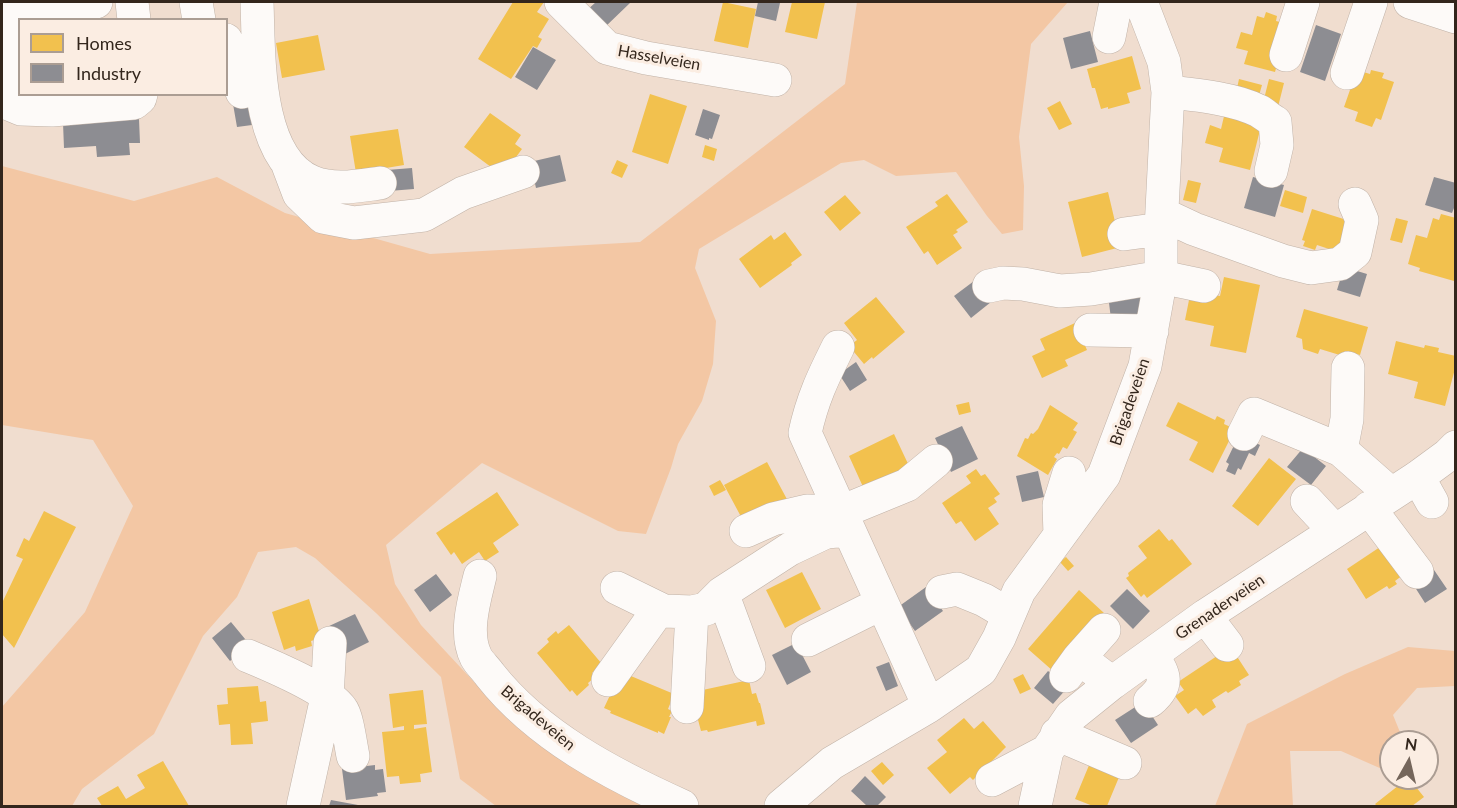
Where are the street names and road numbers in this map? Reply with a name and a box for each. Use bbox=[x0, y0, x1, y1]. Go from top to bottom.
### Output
street label: Hasselveien bbox=[616, 41, 702, 75]
street label: Brigadeveien bbox=[1106, 356, 1154, 448]
street label: Grenaderveien bbox=[1172, 570, 1268, 644]
street label: Brigadeveien bbox=[497, 681, 579, 755]

